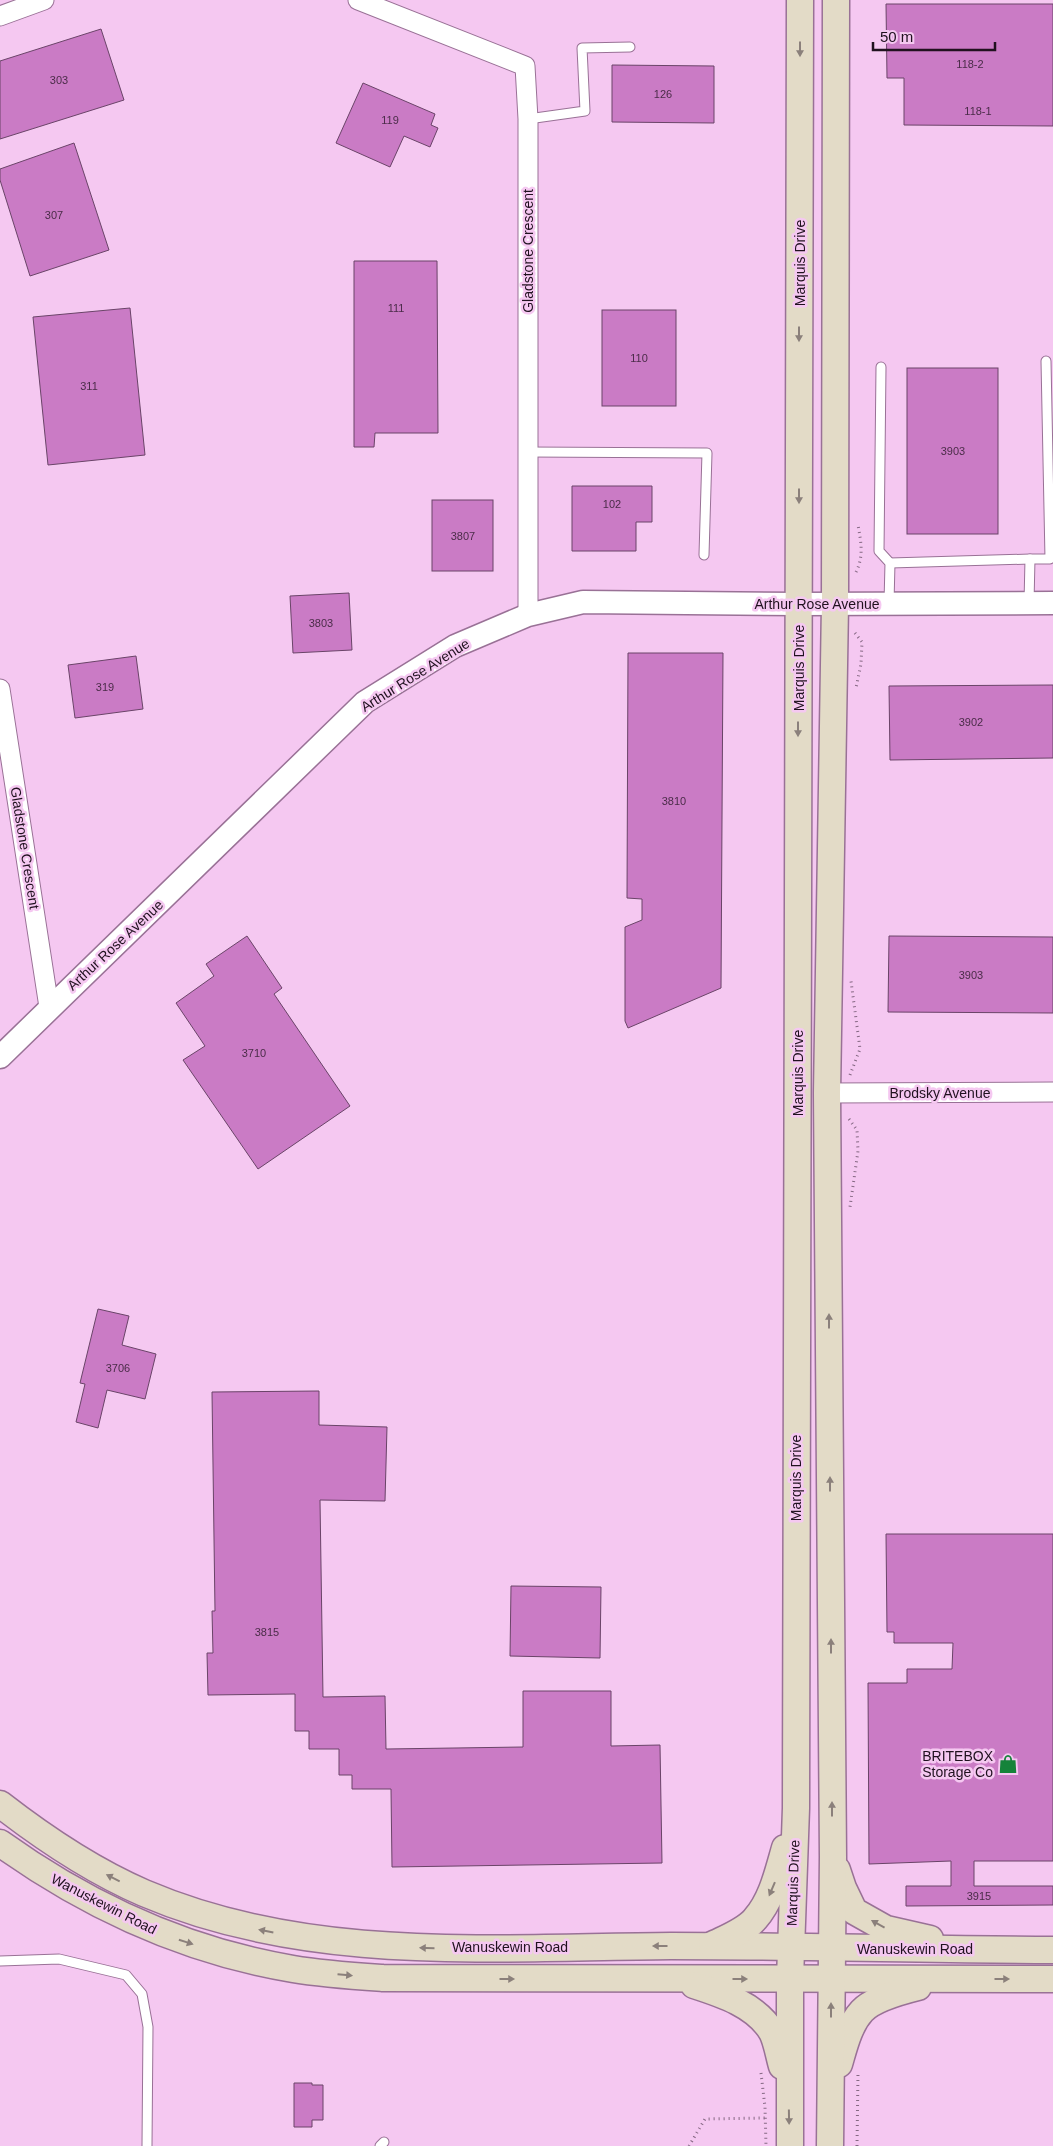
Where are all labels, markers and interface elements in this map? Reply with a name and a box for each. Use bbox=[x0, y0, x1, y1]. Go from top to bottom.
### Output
scale bar bbox=[873, 20, 996, 52]
text: 50 m bbox=[880, 28, 913, 45]
one-way arrow bbox=[796, 41, 804, 57]
house number: 118-2 bbox=[956, 58, 984, 70]
house number: 303 bbox=[50, 74, 68, 86]
house number: 126 bbox=[654, 88, 672, 100]
house number: 118-1 bbox=[964, 105, 992, 117]
house number: 119 bbox=[381, 114, 399, 126]
street label: Gladstone Crescent bbox=[520, 189, 536, 313]
house number: 307 bbox=[45, 209, 63, 221]
street label: Marquis Drive bbox=[792, 220, 808, 306]
house number: 111 bbox=[388, 302, 404, 314]
one-way arrow bbox=[795, 326, 803, 342]
house number: 110 bbox=[630, 352, 648, 364]
house number: 311 bbox=[80, 380, 98, 392]
house number: 3903 bbox=[941, 445, 965, 457]
one-way arrow bbox=[795, 488, 803, 504]
house number: 102 bbox=[603, 498, 621, 510]
house number: 3807 bbox=[451, 530, 475, 542]
street label: Arthur Rose Avenue bbox=[754, 596, 880, 612]
house number: 3803 bbox=[309, 617, 333, 629]
street label: Marquis Drive bbox=[791, 625, 807, 711]
street label: Arthur Rose Avenue bbox=[358, 635, 472, 715]
house number: 319 bbox=[96, 681, 114, 693]
house number: 3902 bbox=[959, 716, 983, 728]
one-way arrow bbox=[794, 721, 802, 737]
street label: Gladstone Crescent bbox=[7, 786, 43, 910]
house number: 3810 bbox=[662, 795, 686, 807]
street label: Arthur Rose Avenue bbox=[64, 896, 166, 993]
house number: 3903 bbox=[959, 969, 983, 981]
street label: Marquis Drive bbox=[790, 1030, 806, 1116]
house number: 3710 bbox=[242, 1047, 266, 1059]
street label: Brodsky Avenue bbox=[890, 1085, 991, 1101]
one-way arrow bbox=[825, 1313, 833, 1329]
house number: 3706 bbox=[106, 1362, 130, 1374]
street label: Marquis Drive bbox=[788, 1435, 804, 1521]
one-way arrow bbox=[826, 1475, 834, 1491]
house number: 3815 bbox=[255, 1626, 279, 1638]
one-way arrow bbox=[827, 1638, 835, 1654]
place label: BRITEBOX Storage Co bbox=[922, 1748, 994, 1780]
shop icon: BRITEBOX Storage Co bbox=[997, 1753, 1019, 1775]
one-way arrow bbox=[828, 1800, 836, 1816]
street label: Marquis Drive bbox=[783, 1839, 803, 1926]
street label: Wanuskewin Road bbox=[49, 1870, 159, 1938]
one-way arrow bbox=[106, 1874, 120, 1882]
one-way arrow bbox=[767, 1882, 775, 1896]
house number: 3915 bbox=[967, 1890, 991, 1902]
one-way arrow bbox=[870, 1920, 885, 1928]
one-way arrow bbox=[258, 1926, 274, 1934]
one-way arrow bbox=[179, 1938, 194, 1946]
street label: Wanuskewin Road bbox=[452, 1939, 568, 1955]
street label: Wanuskewin Road bbox=[857, 1941, 973, 1957]
one-way arrow bbox=[419, 1943, 435, 1951]
one-way arrow bbox=[652, 1943, 668, 1951]
one-way arrow bbox=[337, 1972, 353, 1980]
one-way arrow bbox=[500, 1975, 516, 1983]
one-way arrow bbox=[732, 1975, 748, 1983]
one-way arrow bbox=[995, 1975, 1011, 1983]
one-way arrow bbox=[827, 2002, 835, 2018]
one-way arrow bbox=[785, 2109, 793, 2125]

